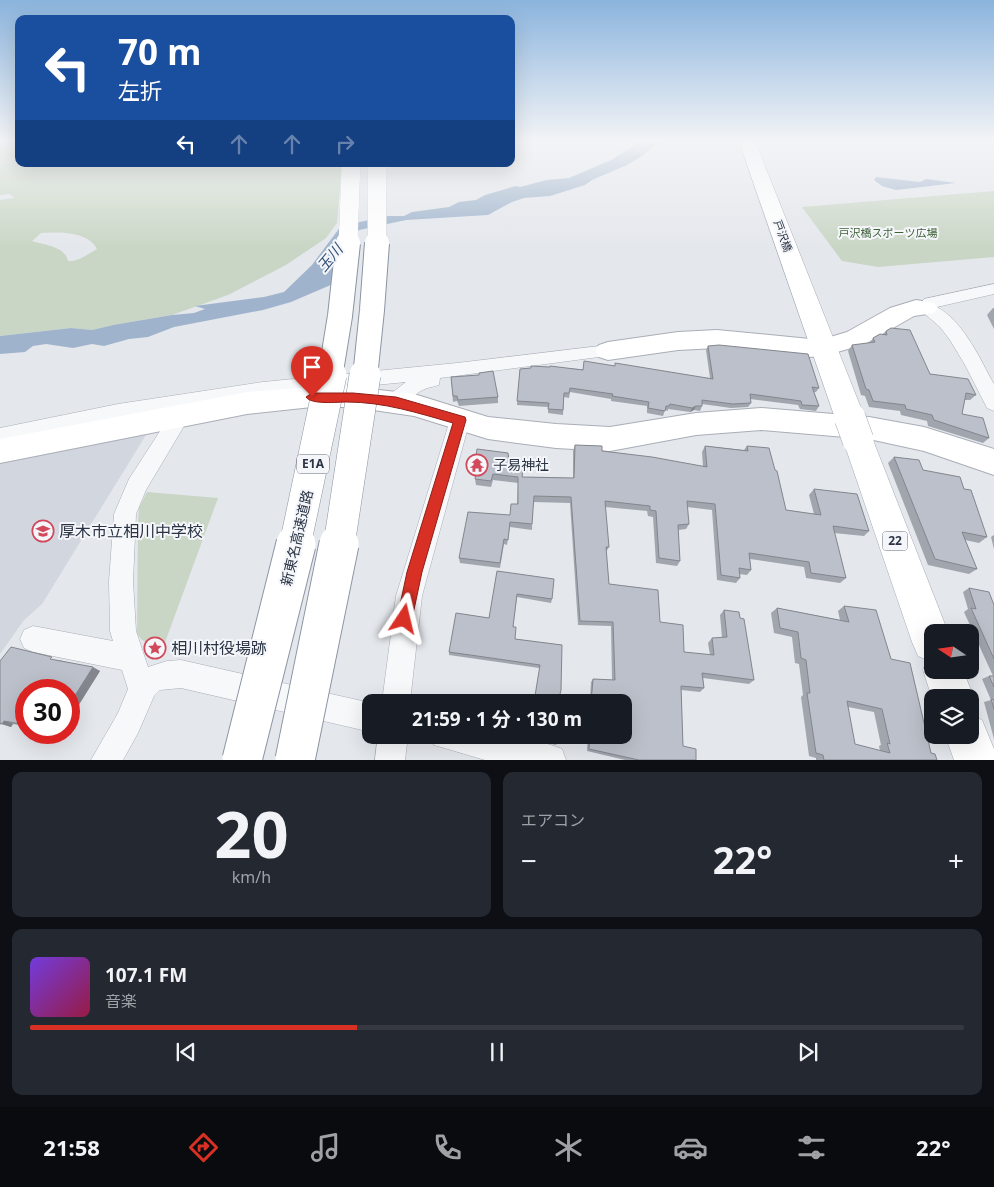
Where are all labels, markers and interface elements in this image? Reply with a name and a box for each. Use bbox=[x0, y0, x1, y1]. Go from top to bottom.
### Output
text: 70 m bbox=[118, 28, 201, 75]
icon: left bbox=[35, 35, 100, 100]
text: 左折 bbox=[118, 75, 162, 105]
icon: left bbox=[172, 130, 200, 158]
icon: ahead bbox=[225, 130, 253, 158]
icon: ahead bbox=[278, 130, 306, 158]
icon: right bbox=[331, 130, 359, 158]
street label: 戸沢橋 bbox=[771, 218, 796, 254]
park label: 戸沢橋スポーツ広場 bbox=[839, 225, 937, 240]
water label: 玉川 bbox=[312, 238, 348, 275]
pin bbox=[291, 346, 333, 397]
icon: arrive bbox=[298, 353, 326, 381]
temple icon: 子易神社 bbox=[465, 453, 489, 477]
road number: E1A bbox=[297, 454, 329, 474]
place label: 子易神社 bbox=[493, 455, 549, 474]
street label: 新東名高速道路 bbox=[276, 488, 317, 588]
school or university icon: 厚木市立相川中学校 bbox=[31, 519, 55, 543]
place label: 厚木市立相川中学校 bbox=[59, 520, 203, 542]
road number: 22 bbox=[882, 532, 908, 550]
position arrow bbox=[377, 592, 429, 644]
north arrow bbox=[924, 624, 979, 679]
map controls bbox=[924, 624, 979, 744]
place icon: 相川村役場跡 bbox=[143, 636, 167, 660]
place label: 相川村役場跡 bbox=[171, 637, 267, 659]
speed limit sign: 30 bbox=[15, 679, 80, 744]
button: layers bbox=[924, 689, 979, 744]
text: 21:59 · 1 分 · 130 m bbox=[412, 706, 582, 732]
text: 20 bbox=[214, 789, 289, 877]
text: エアコン bbox=[521, 809, 585, 831]
text: 22° bbox=[713, 833, 772, 885]
text: − bbox=[521, 841, 537, 879]
text: + bbox=[948, 841, 964, 879]
text: km/h bbox=[232, 866, 271, 888]
text: 107.1 FM bbox=[105, 962, 187, 988]
text: 音楽 bbox=[105, 990, 137, 1012]
icon: previous bbox=[172, 1038, 200, 1066]
icon: pause bbox=[483, 1038, 511, 1066]
icon: next bbox=[794, 1038, 822, 1066]
icon: directions bbox=[186, 1130, 221, 1165]
icon: music bbox=[308, 1130, 343, 1165]
icon: phone bbox=[430, 1130, 465, 1165]
icon: climate bbox=[551, 1130, 586, 1165]
icon: car bbox=[673, 1130, 708, 1165]
icon: filters bbox=[794, 1130, 829, 1165]
text: 21:58 bbox=[43, 1132, 100, 1162]
text: 22° bbox=[916, 1132, 951, 1162]

